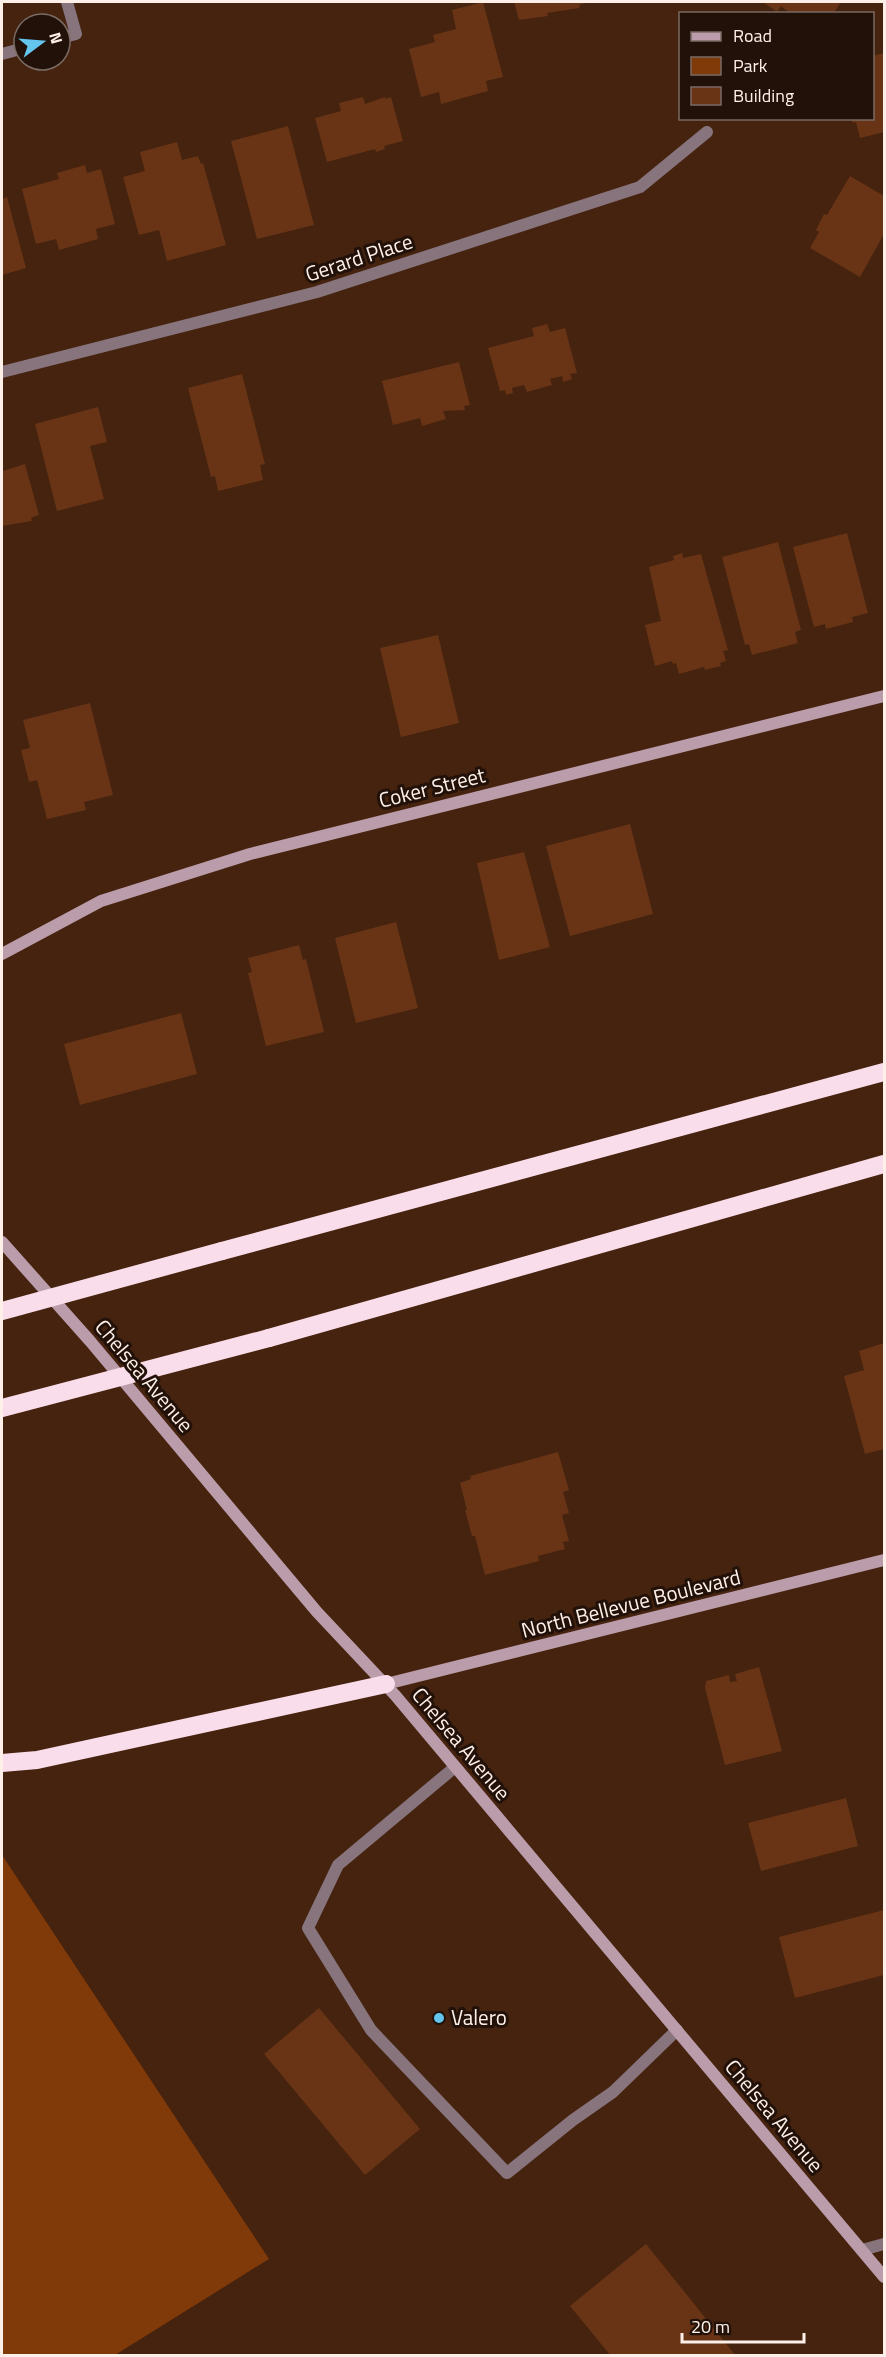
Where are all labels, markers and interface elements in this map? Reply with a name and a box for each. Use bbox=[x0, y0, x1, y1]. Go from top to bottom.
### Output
north arrow bbox=[12, 12, 72, 72]
legend bbox=[679, 12, 874, 120]
text: Road bbox=[733, 22, 772, 49]
text: N bbox=[43, 29, 69, 47]
text: Park bbox=[733, 52, 768, 79]
text: Building bbox=[733, 82, 794, 109]
street label: Gerard Place bbox=[301, 225, 417, 289]
street label: Coker Street bbox=[375, 758, 489, 816]
street label: Chelsea Avenue bbox=[88, 1312, 202, 1439]
street label: North Bellevue Boulevard bbox=[518, 1560, 744, 1646]
street label: Chelsea Avenue bbox=[405, 1680, 519, 1807]
place label: Valero bbox=[451, 2001, 507, 2033]
marker: Valero bbox=[432, 2011, 446, 2025]
street label: Chelsea Avenue bbox=[718, 2052, 832, 2179]
scale bar bbox=[682, 2306, 804, 2344]
text: 20 m bbox=[691, 2313, 730, 2340]

